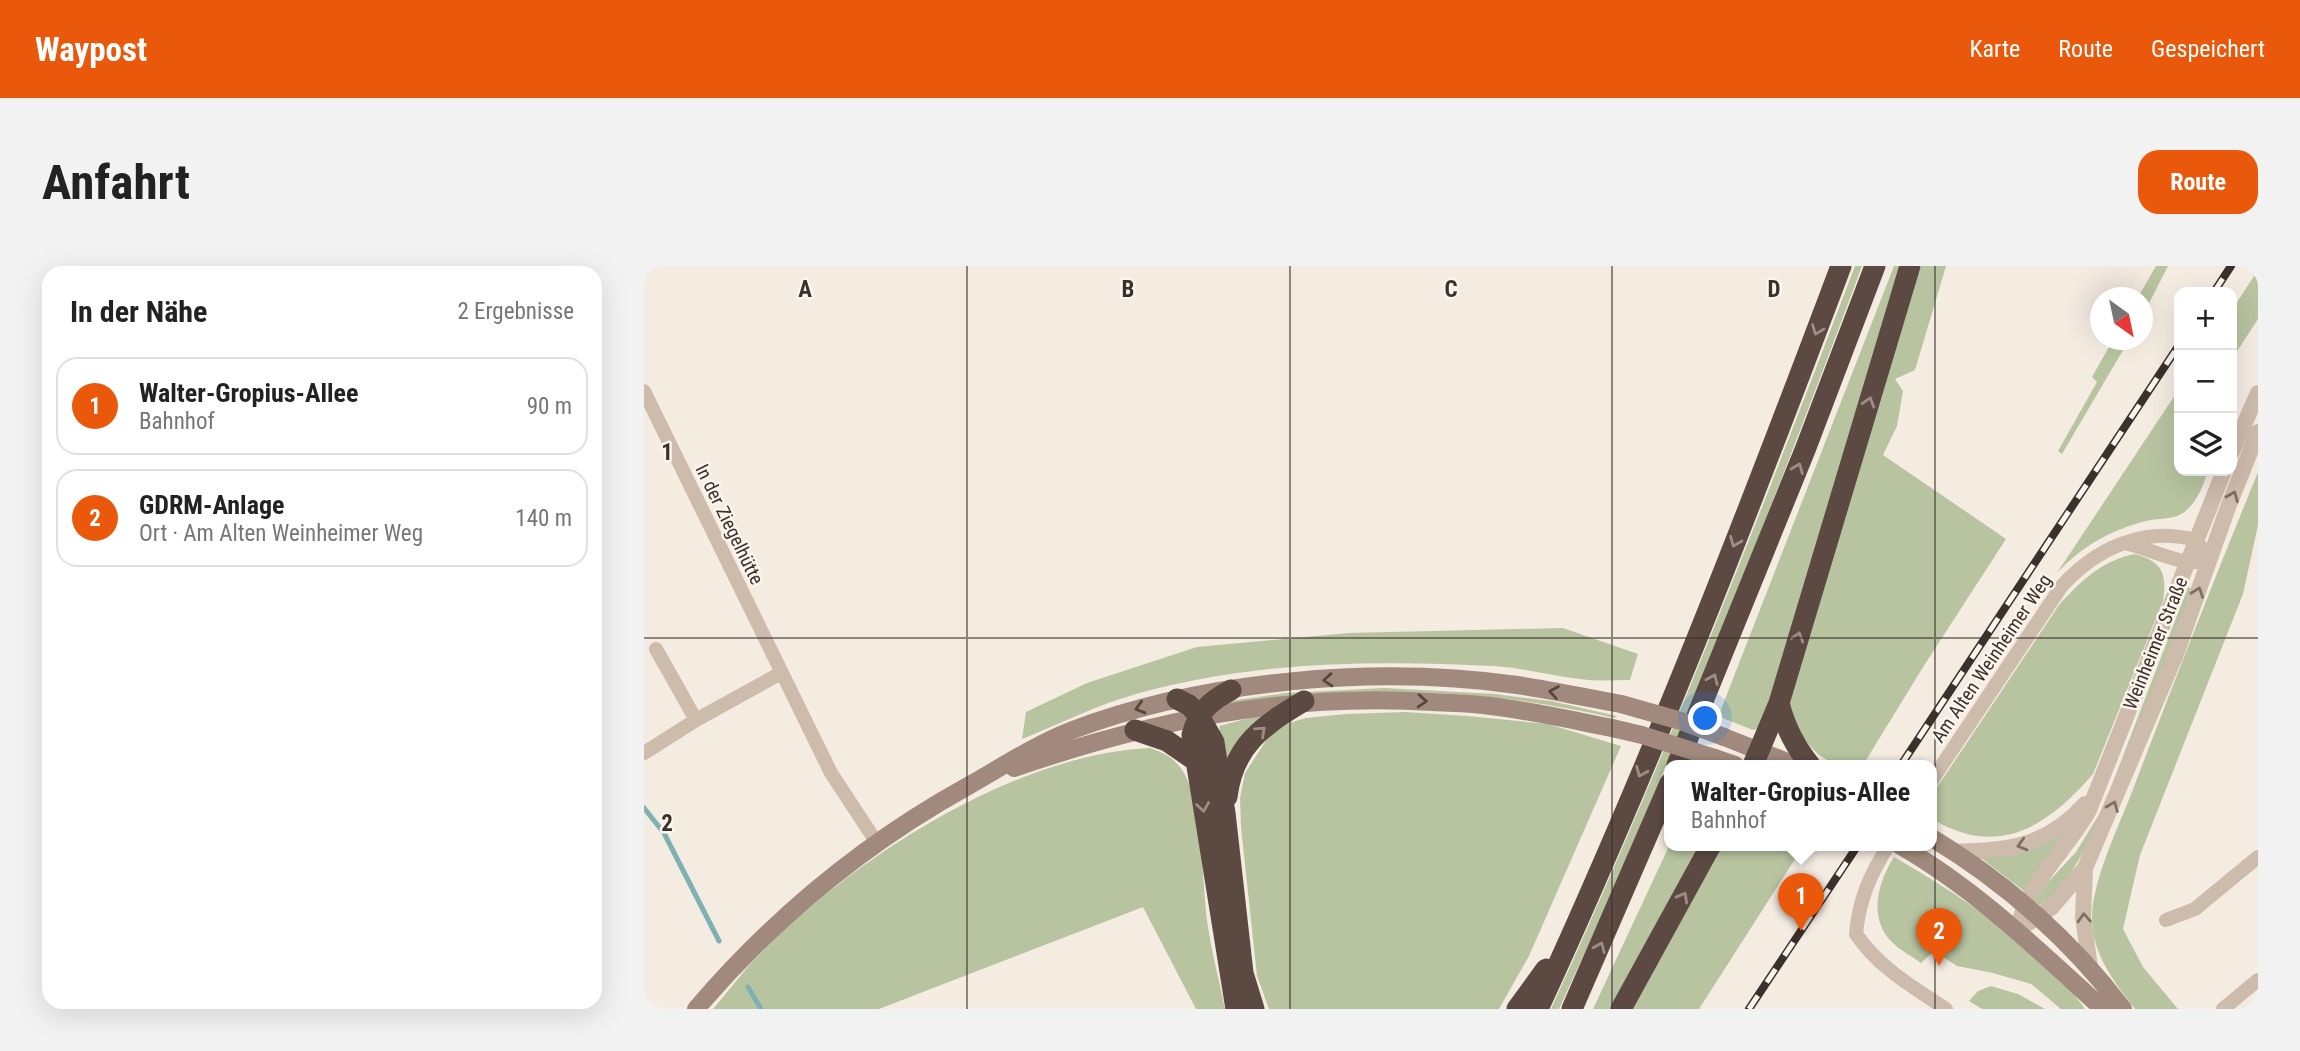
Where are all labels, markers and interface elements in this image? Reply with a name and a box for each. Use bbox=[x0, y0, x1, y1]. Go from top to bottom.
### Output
text: Waypost bbox=[35, 30, 147, 69]
text: Karte bbox=[1970, 35, 2020, 63]
text: Route bbox=[2058, 35, 2113, 63]
text: Gespeichert bbox=[2151, 35, 2265, 63]
button: Route bbox=[2138, 150, 2258, 214]
text: Anfahrt bbox=[42, 154, 190, 211]
text: A bbox=[798, 276, 812, 303]
text: B bbox=[1122, 276, 1134, 303]
text: C bbox=[1444, 276, 1458, 303]
text: D bbox=[1768, 276, 1781, 303]
north arrow bbox=[2090, 287, 2153, 350]
map controls bbox=[2174, 287, 2237, 476]
button: + bbox=[2174, 287, 2237, 350]
text: In der Nähe bbox=[70, 294, 207, 329]
text: 2 Ergebnisse bbox=[457, 298, 574, 325]
one-way arrow bbox=[1811, 323, 1825, 335]
button: − bbox=[2174, 350, 2237, 413]
text: Walter-Gropius-Allee bbox=[139, 378, 359, 408]
text: 1 bbox=[89, 393, 101, 420]
text: 90 m bbox=[527, 393, 572, 420]
one-way arrow bbox=[1861, 396, 1876, 408]
text: Bahnhof bbox=[139, 408, 215, 435]
button: layers bbox=[2174, 413, 2237, 476]
text: 1 bbox=[661, 439, 673, 466]
street label: In der Ziegelhütte bbox=[690, 460, 769, 588]
one-way arrow bbox=[1789, 463, 1803, 475]
text: GDRM-Anlage bbox=[139, 490, 284, 520]
one-way arrow bbox=[2224, 490, 2238, 502]
text: 2 bbox=[89, 505, 101, 532]
text: 140 m bbox=[515, 505, 572, 532]
text: Ort · Am Alten Weinheimer Weg bbox=[139, 520, 423, 547]
one-way arrow bbox=[1730, 536, 1744, 548]
street label: Am Alten Weinheimer Weg bbox=[1927, 570, 2056, 747]
street label: Weinheimer Straße bbox=[2118, 573, 2193, 713]
one-way arrow bbox=[2190, 587, 2204, 599]
one-way arrow bbox=[1790, 632, 1805, 644]
one-way arrow bbox=[1322, 672, 1333, 687]
one-way arrow bbox=[1705, 674, 1719, 686]
one-way arrow bbox=[1548, 685, 1560, 700]
one-way arrow bbox=[1416, 693, 1427, 708]
one-way arrow bbox=[1134, 700, 1146, 715]
your location bbox=[1688, 701, 1722, 735]
one-way arrow bbox=[1252, 726, 1265, 739]
popup bbox=[1664, 760, 1937, 851]
one-way arrow bbox=[1635, 766, 1649, 778]
text: Walter-Gropius-Allee bbox=[1691, 777, 1910, 807]
one-way arrow bbox=[1195, 801, 1210, 813]
one-way arrow bbox=[2105, 801, 2119, 813]
text: Bahnhof bbox=[1691, 807, 1767, 834]
text: 2 bbox=[661, 810, 673, 837]
one-way arrow bbox=[2017, 837, 2029, 851]
pin: 1 bbox=[1778, 873, 1824, 931]
one-way arrow bbox=[1675, 892, 1688, 905]
pin: 2 bbox=[1916, 908, 1962, 966]
one-way arrow bbox=[2077, 912, 2092, 923]
one-way arrow bbox=[1592, 942, 1606, 954]

